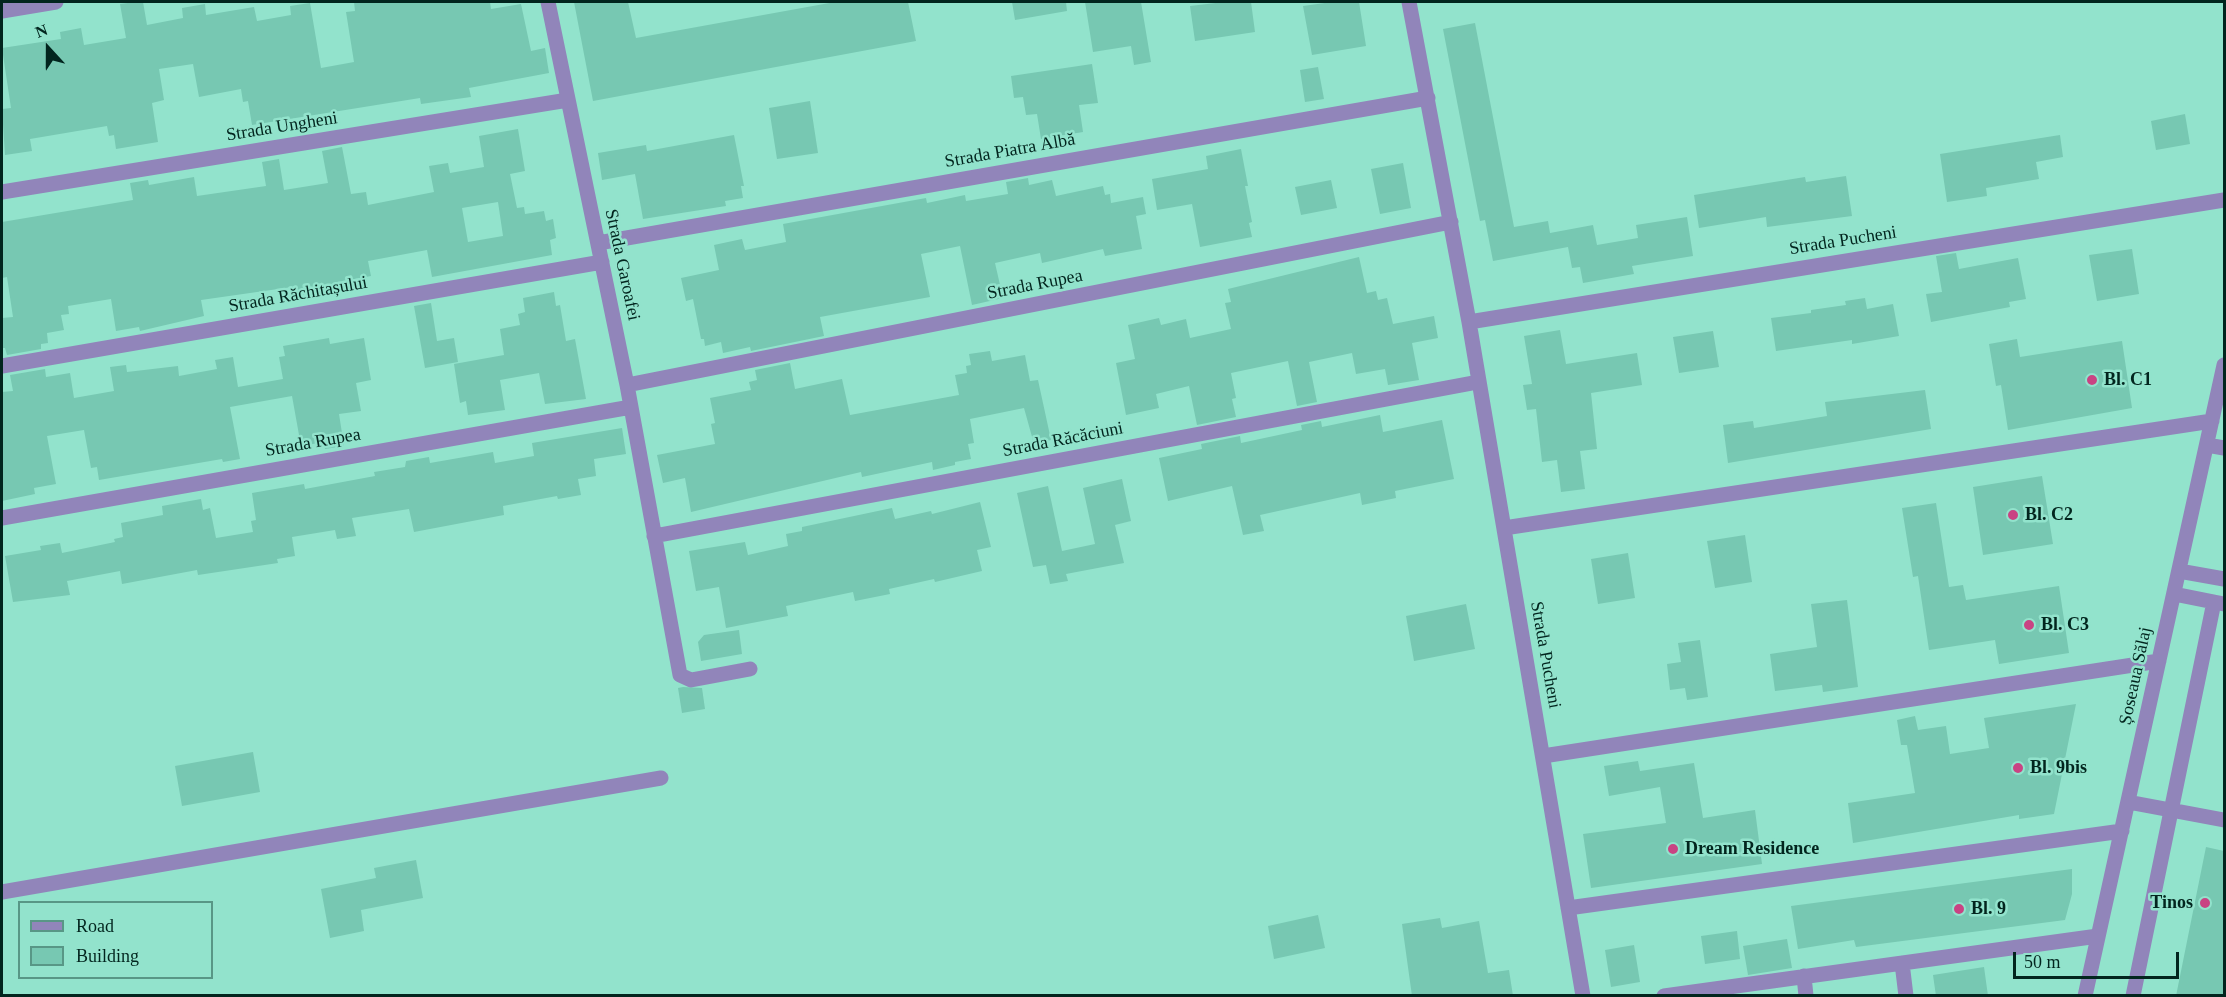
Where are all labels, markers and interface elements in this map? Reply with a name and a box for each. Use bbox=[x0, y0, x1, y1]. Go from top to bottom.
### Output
north arrow bbox=[18, 18, 78, 78]
text: N bbox=[33, 21, 50, 41]
street label: Strada Ungheni bbox=[225, 108, 339, 146]
street label: Strada Piatra Albă bbox=[943, 129, 1077, 173]
street label: Strada Garoafei bbox=[600, 207, 644, 323]
street label: Strada Pucheni bbox=[1788, 222, 1898, 260]
street label: Strada Rupea bbox=[986, 265, 1084, 305]
street label: Strada Răchitașului bbox=[227, 272, 369, 318]
place label: Bl. C1 bbox=[2104, 369, 2152, 391]
marker: Bl. C1 bbox=[2085, 373, 2099, 387]
street label: Strada Răcăciuni bbox=[1001, 418, 1125, 462]
street label: Strada Rupea bbox=[264, 424, 362, 462]
place label: Bl. C2 bbox=[2025, 504, 2073, 526]
marker: Bl. C2 bbox=[2006, 508, 2020, 522]
street label: Strada Pucheni bbox=[1525, 600, 1565, 710]
place label: Bl. C3 bbox=[2041, 614, 2089, 636]
marker: Bl. C3 bbox=[2022, 618, 2036, 632]
street label: Șoseaua Sălaj bbox=[2115, 625, 2157, 727]
place label: Bl. 9bis bbox=[2030, 757, 2087, 779]
marker: Bl. 9bis bbox=[2011, 761, 2025, 775]
place label: Dream Residence bbox=[1685, 838, 1819, 860]
marker: Dream Residence bbox=[1666, 842, 1680, 856]
place label: Tinos bbox=[2150, 892, 2193, 914]
marker: Tinos bbox=[2198, 896, 2212, 910]
place label: Bl. 9 bbox=[1971, 898, 2006, 920]
legend bbox=[18, 901, 213, 979]
marker: Bl. 9 bbox=[1952, 902, 1966, 916]
text: Road bbox=[76, 916, 114, 936]
scale bar bbox=[2016, 940, 2182, 978]
text: Building bbox=[76, 946, 139, 966]
text: 50 m bbox=[2024, 952, 2061, 972]

